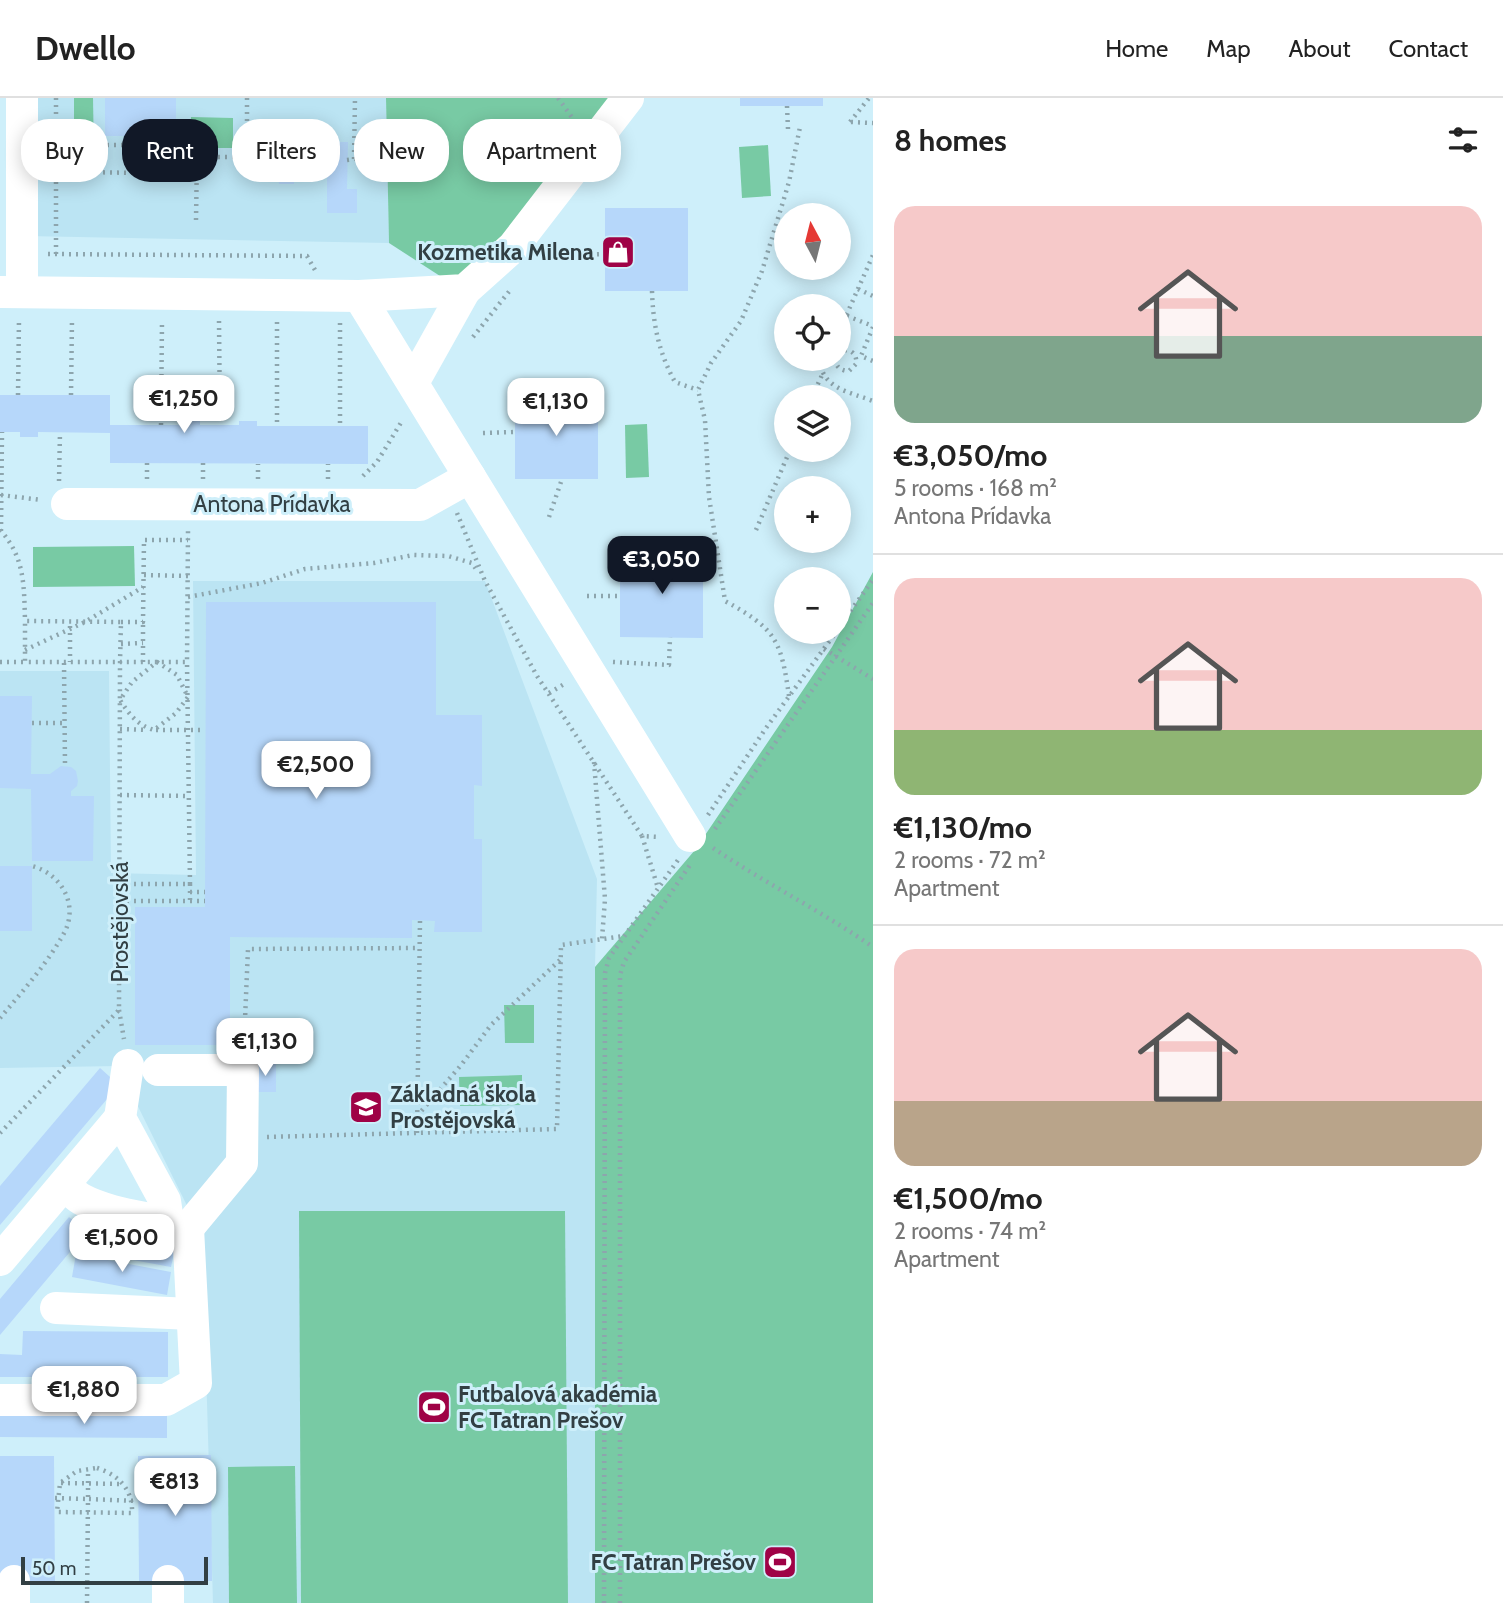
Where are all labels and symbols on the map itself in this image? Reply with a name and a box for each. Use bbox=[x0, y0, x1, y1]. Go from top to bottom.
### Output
north arrow bbox=[774, 203, 850, 280]
shop icon: Kozmetika Milena bbox=[599, 233, 637, 271]
place label: Kozmetika Milena bbox=[417, 238, 595, 266]
pin: €1,250 bbox=[127, 376, 241, 435]
pin: €1,130 bbox=[499, 378, 613, 438]
street label: Antona Prídavka bbox=[193, 490, 351, 518]
pin: €3,050 bbox=[605, 536, 719, 596]
pin: €2,500 bbox=[259, 742, 373, 801]
street label: Prostějovská bbox=[106, 862, 134, 982]
pin: €1,130 bbox=[208, 1018, 322, 1078]
place label: Základná škola Prostějovská bbox=[390, 1080, 537, 1134]
school or university icon: Základná škola Prostějovská bbox=[347, 1088, 385, 1126]
pin: €1,500 bbox=[65, 1214, 179, 1274]
pin: €1,880 bbox=[27, 1366, 141, 1426]
place label: Futbalová akadémia FC Tatran Prešov bbox=[458, 1380, 658, 1434]
sports icon: Futbalová akadémia FC Tatran Prešov bbox=[415, 1388, 453, 1426]
pin: €813 bbox=[134, 1458, 216, 1518]
sports icon: FC Tatran Prešov bbox=[761, 1543, 799, 1581]
place label: FC Tatran Prešov bbox=[591, 1548, 757, 1576]
scale bar bbox=[21, 1554, 208, 1586]

